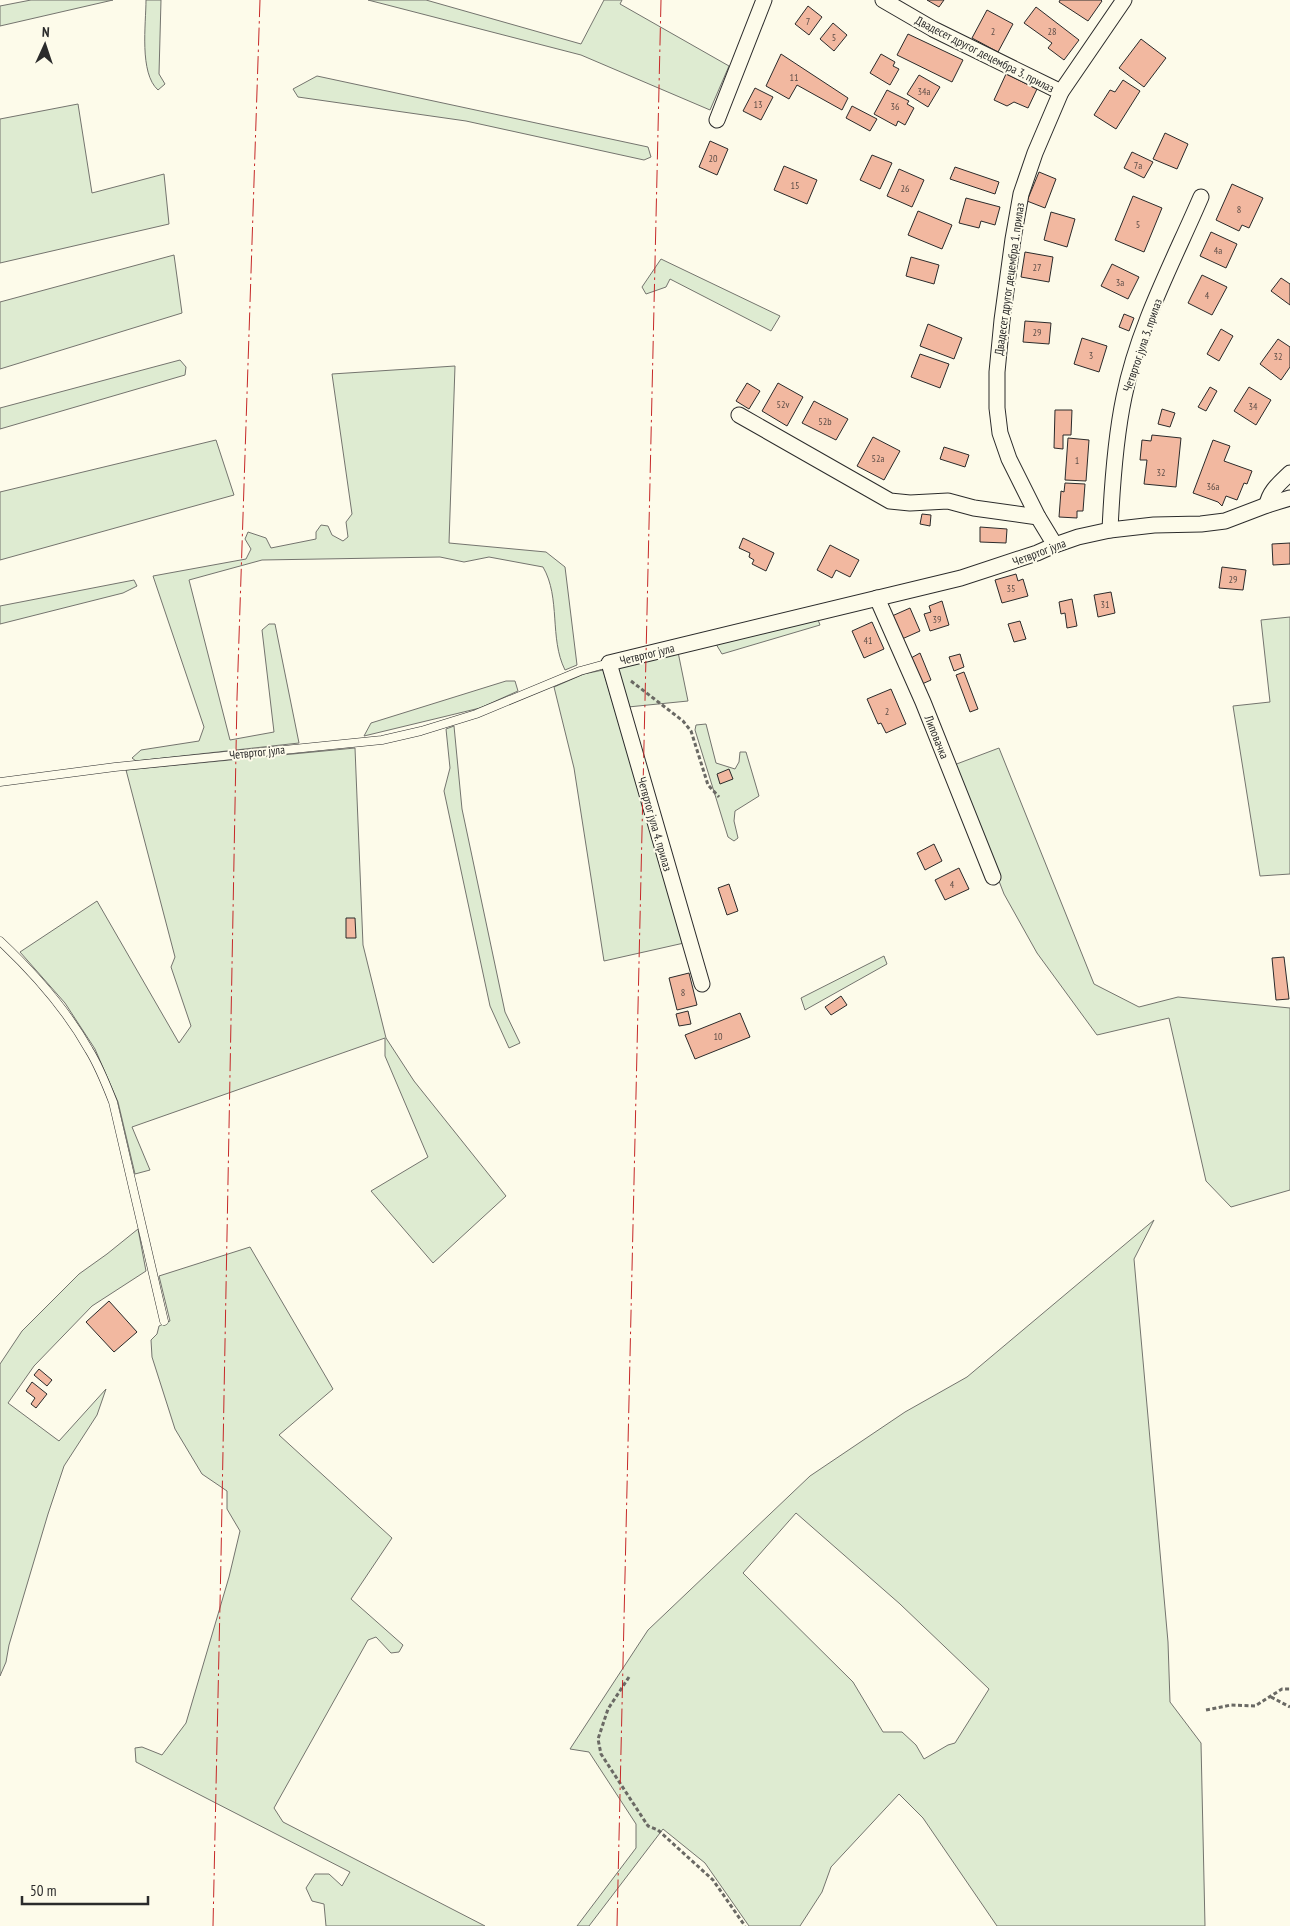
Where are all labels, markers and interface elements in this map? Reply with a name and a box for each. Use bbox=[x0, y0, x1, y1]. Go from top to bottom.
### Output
street label: Двадесет другог децембра 3. прилаз bbox=[913, 12, 1057, 96]
house number: 7 bbox=[806, 15, 810, 28]
north arrow bbox=[20, 20, 70, 70]
text: N bbox=[41, 23, 50, 41]
house number: 2 bbox=[991, 25, 995, 38]
house number: 28 bbox=[1048, 25, 1057, 38]
house number: 5 bbox=[832, 31, 836, 44]
house number: 11 bbox=[790, 71, 799, 84]
house number: 34a bbox=[918, 85, 931, 98]
house number: 13 bbox=[754, 98, 763, 111]
house number: 36 bbox=[891, 100, 900, 113]
house number: 20 bbox=[709, 152, 718, 165]
house number: 7a bbox=[1134, 159, 1142, 172]
house number: 15 bbox=[791, 179, 800, 192]
house number: 26 bbox=[901, 182, 910, 195]
street label: Двадесет другог децембра 1. прилаз bbox=[991, 202, 1027, 356]
house number: 8 bbox=[1237, 203, 1241, 216]
house number: 5 bbox=[1136, 218, 1140, 231]
house number: 4a bbox=[1214, 244, 1222, 257]
house number: 27 bbox=[1033, 261, 1042, 274]
house number: 3a bbox=[1116, 276, 1124, 289]
house number: 4 bbox=[1205, 289, 1210, 302]
street label: Четвртог јула 3. прилаз bbox=[1119, 297, 1165, 393]
house number: 29 bbox=[1033, 326, 1042, 339]
house number: 3 bbox=[1089, 349, 1093, 362]
house number: 32 bbox=[1274, 350, 1283, 363]
house number: 52v bbox=[777, 398, 790, 411]
house number: 34 bbox=[1249, 400, 1258, 413]
house number: 52b bbox=[818, 415, 832, 428]
house number: 52a bbox=[872, 452, 885, 465]
house number: 1 bbox=[1075, 454, 1079, 467]
house number: 32 bbox=[1157, 466, 1166, 479]
house number: 36a bbox=[1207, 480, 1220, 493]
street label: Четвртог јула bbox=[1010, 535, 1068, 569]
house number: 29 bbox=[1229, 573, 1238, 586]
house number: 35 bbox=[1007, 582, 1016, 595]
house number: 31 bbox=[1101, 598, 1110, 611]
house number: 39 bbox=[933, 613, 942, 626]
house number: 41 bbox=[864, 634, 873, 647]
street label: Четвртог јула bbox=[618, 640, 676, 668]
house number: 2 bbox=[885, 705, 889, 718]
street label: Липовачка bbox=[921, 712, 953, 761]
street label: Четвртог јула bbox=[228, 742, 286, 762]
street label: Четвртог јула 4. прилаз bbox=[634, 775, 676, 873]
house number: 4 bbox=[950, 878, 955, 891]
house number: 8 bbox=[681, 986, 685, 999]
house number: 10 bbox=[714, 1030, 723, 1043]
scale bar bbox=[22, 1874, 149, 1906]
text: 50 m bbox=[30, 1881, 56, 1900]

